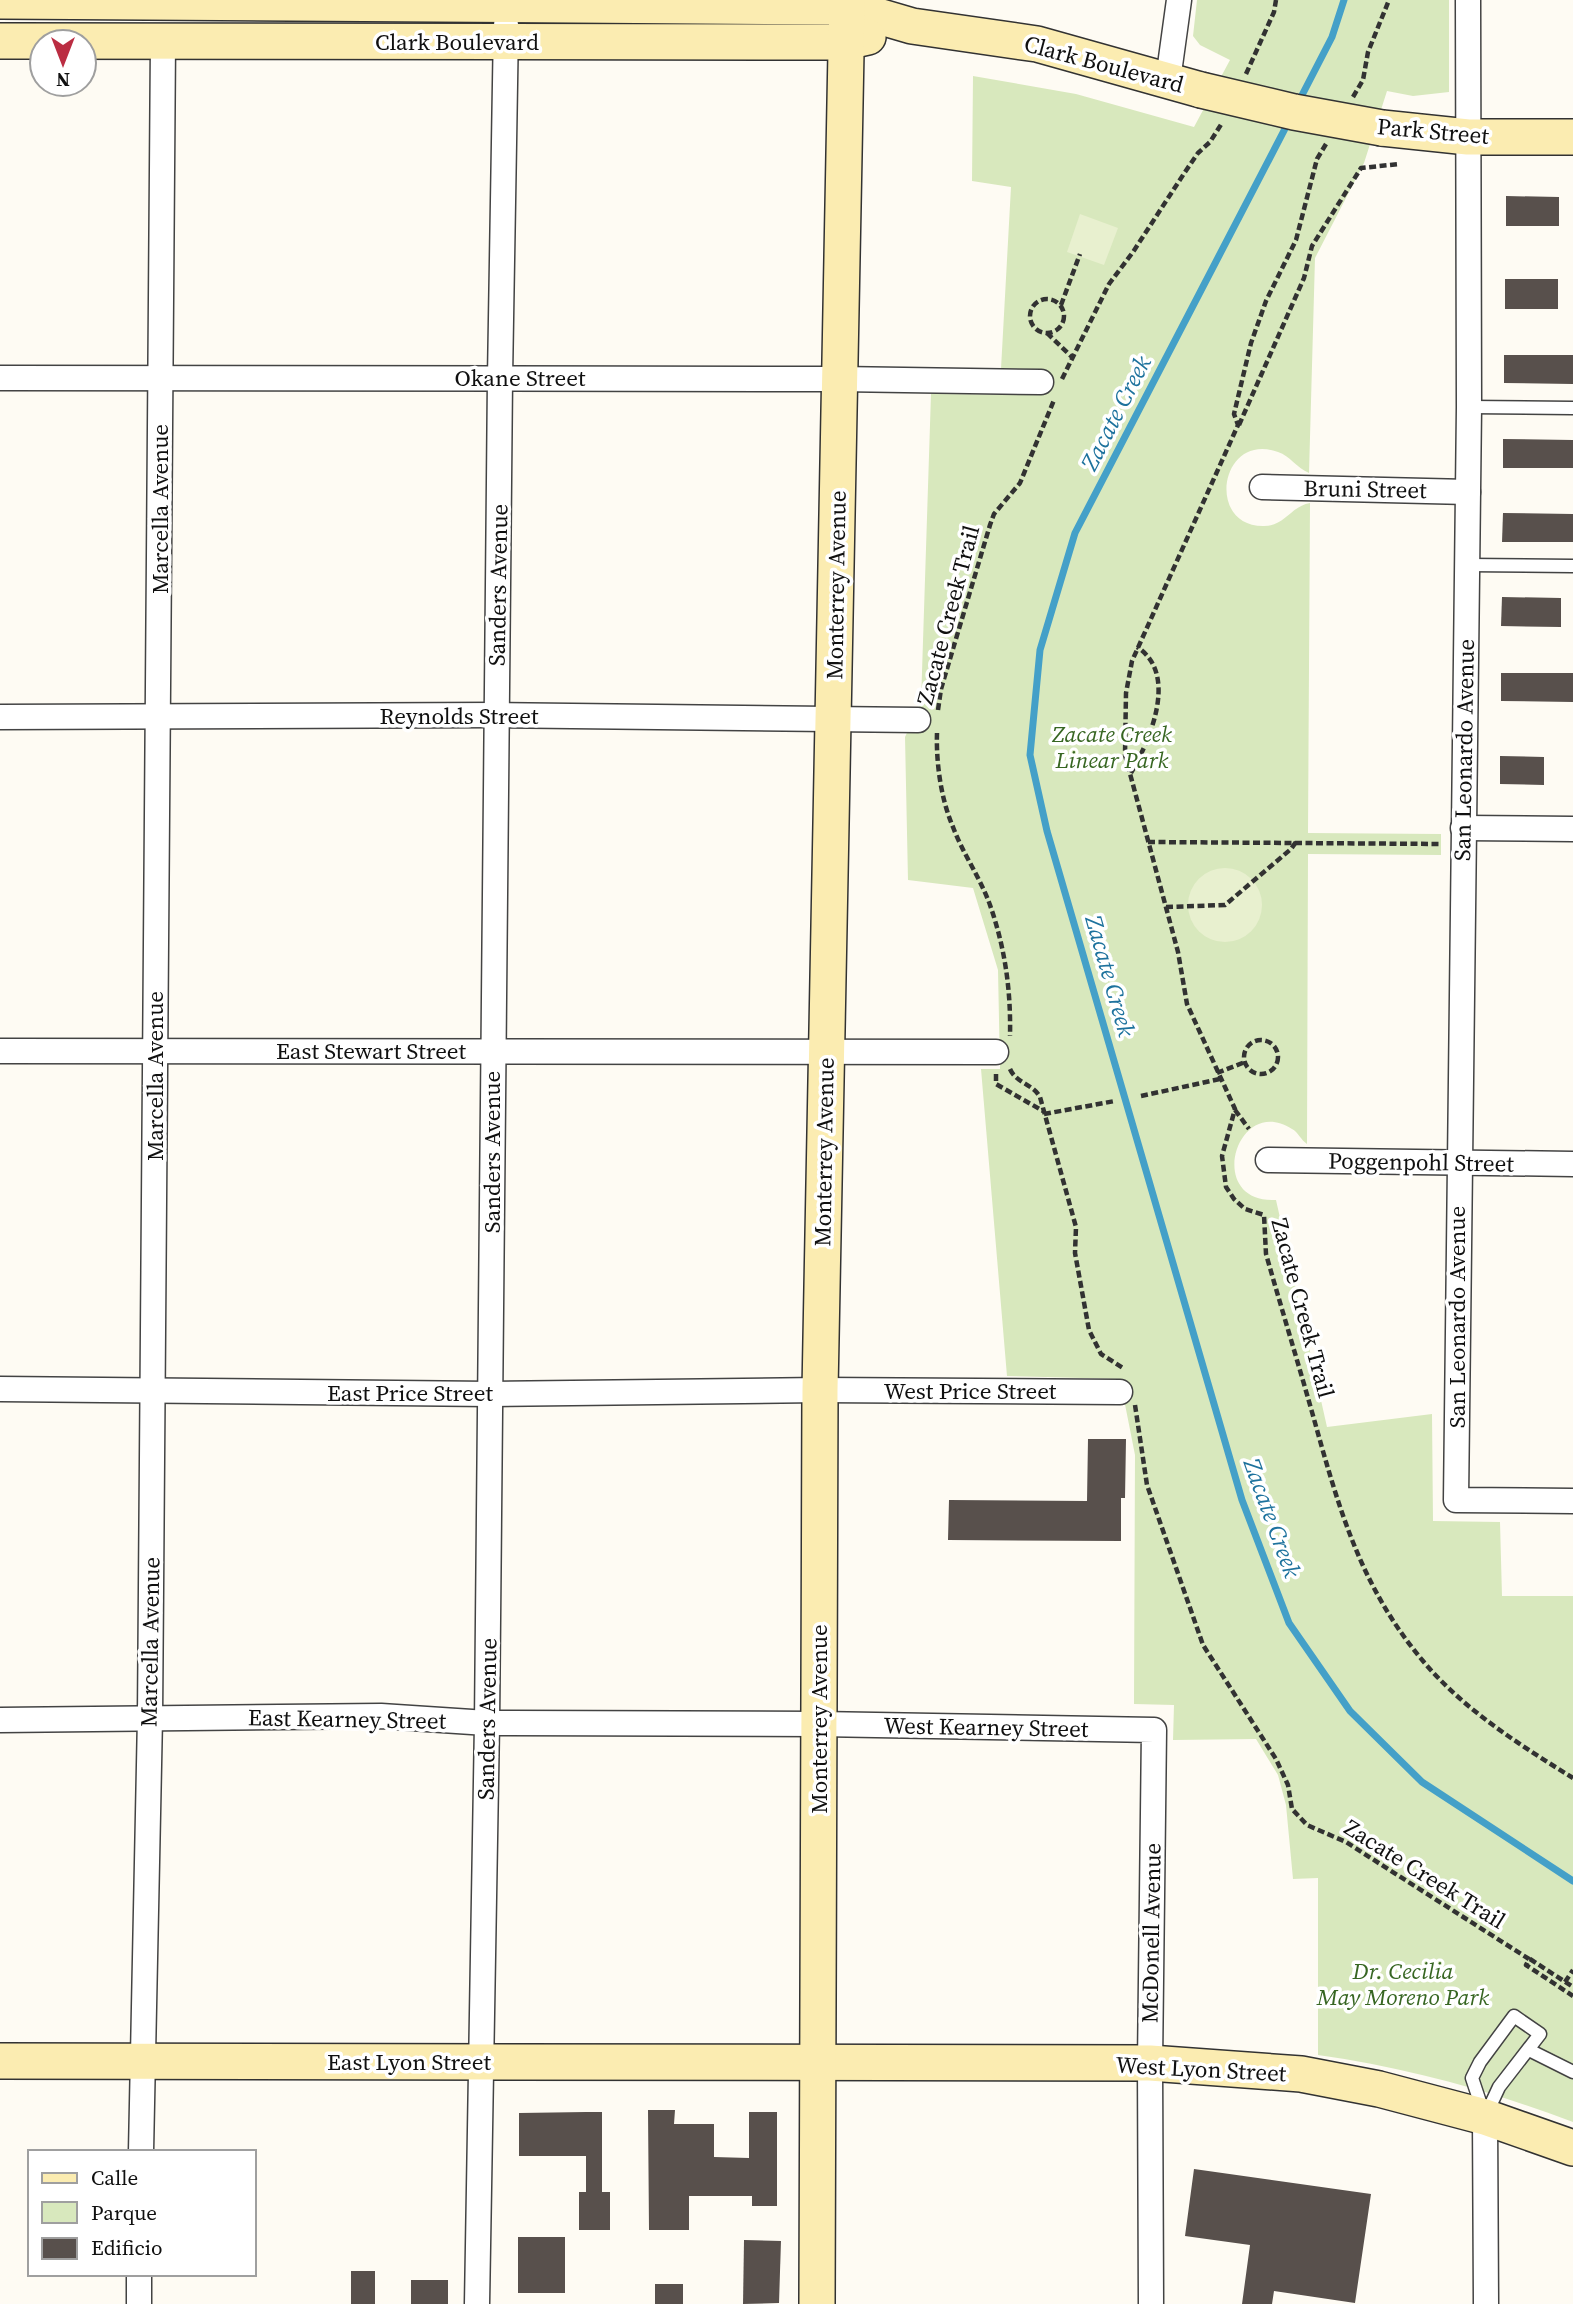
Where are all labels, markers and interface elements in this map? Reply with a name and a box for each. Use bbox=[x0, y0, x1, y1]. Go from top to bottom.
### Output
street label: Clark Boulevard bbox=[375, 26, 539, 58]
street label: Clark Boulevard bbox=[1021, 27, 1187, 101]
north arrow bbox=[28, 28, 98, 98]
text: N bbox=[56, 67, 70, 93]
street label: Park Street bbox=[1376, 110, 1491, 152]
water label: Zacate Creek bbox=[1072, 349, 1159, 477]
street label: Okane Street bbox=[455, 362, 586, 394]
street label: Marcella Avenue bbox=[144, 424, 176, 594]
street label: Bruni Street bbox=[1303, 472, 1427, 506]
street label: Monterrey Avenue bbox=[818, 490, 854, 680]
street label: Sanders Avenue bbox=[481, 504, 515, 666]
street label: Zacate Creek Trail bbox=[909, 522, 987, 708]
street label: San Leonardo Avenue bbox=[1446, 639, 1482, 861]
street label: Reynolds Street bbox=[379, 700, 539, 732]
park label: Zacate Creek Linear Park bbox=[1051, 718, 1172, 776]
water label: Zacate Creek bbox=[1077, 910, 1144, 1041]
street label: Marcella Avenue bbox=[139, 991, 171, 1161]
street label: East Stewart Street bbox=[276, 1035, 467, 1067]
street label: Monterrey Avenue bbox=[806, 1057, 842, 1247]
street label: Sanders Avenue bbox=[476, 1071, 508, 1233]
street label: Poggenpohl Street bbox=[1328, 1144, 1515, 1180]
street label: San Leonardo Avenue bbox=[1441, 1206, 1473, 1428]
street label: Zacate Creek Trail bbox=[1264, 1215, 1342, 1401]
street label: West Price Street bbox=[884, 1375, 1057, 1407]
street label: East Price Street bbox=[327, 1377, 494, 1409]
water label: Zacate Creek bbox=[1235, 1453, 1310, 1583]
street label: Marcella Avenue bbox=[133, 1557, 167, 1727]
street label: Monterrey Avenue bbox=[803, 1624, 835, 1814]
street label: Sanders Avenue bbox=[470, 1638, 504, 1800]
street label: East Kearney Street bbox=[248, 1701, 447, 1737]
street label: West Kearney Street bbox=[883, 1709, 1089, 1745]
street label: Zacate Creek Trail bbox=[1338, 1811, 1512, 1937]
street label: McDonell Avenue bbox=[1133, 1843, 1169, 2023]
park label: Dr. Cecilia May Moreno Park bbox=[1316, 1955, 1489, 2013]
street label: East Lyon Street bbox=[327, 2046, 492, 2078]
street label: West Lyon Street bbox=[1115, 2049, 1288, 2089]
legend bbox=[28, 2150, 256, 2276]
text: Calle bbox=[91, 2163, 138, 2192]
text: Parque bbox=[91, 2198, 157, 2227]
text: Edificio bbox=[91, 2233, 163, 2262]

